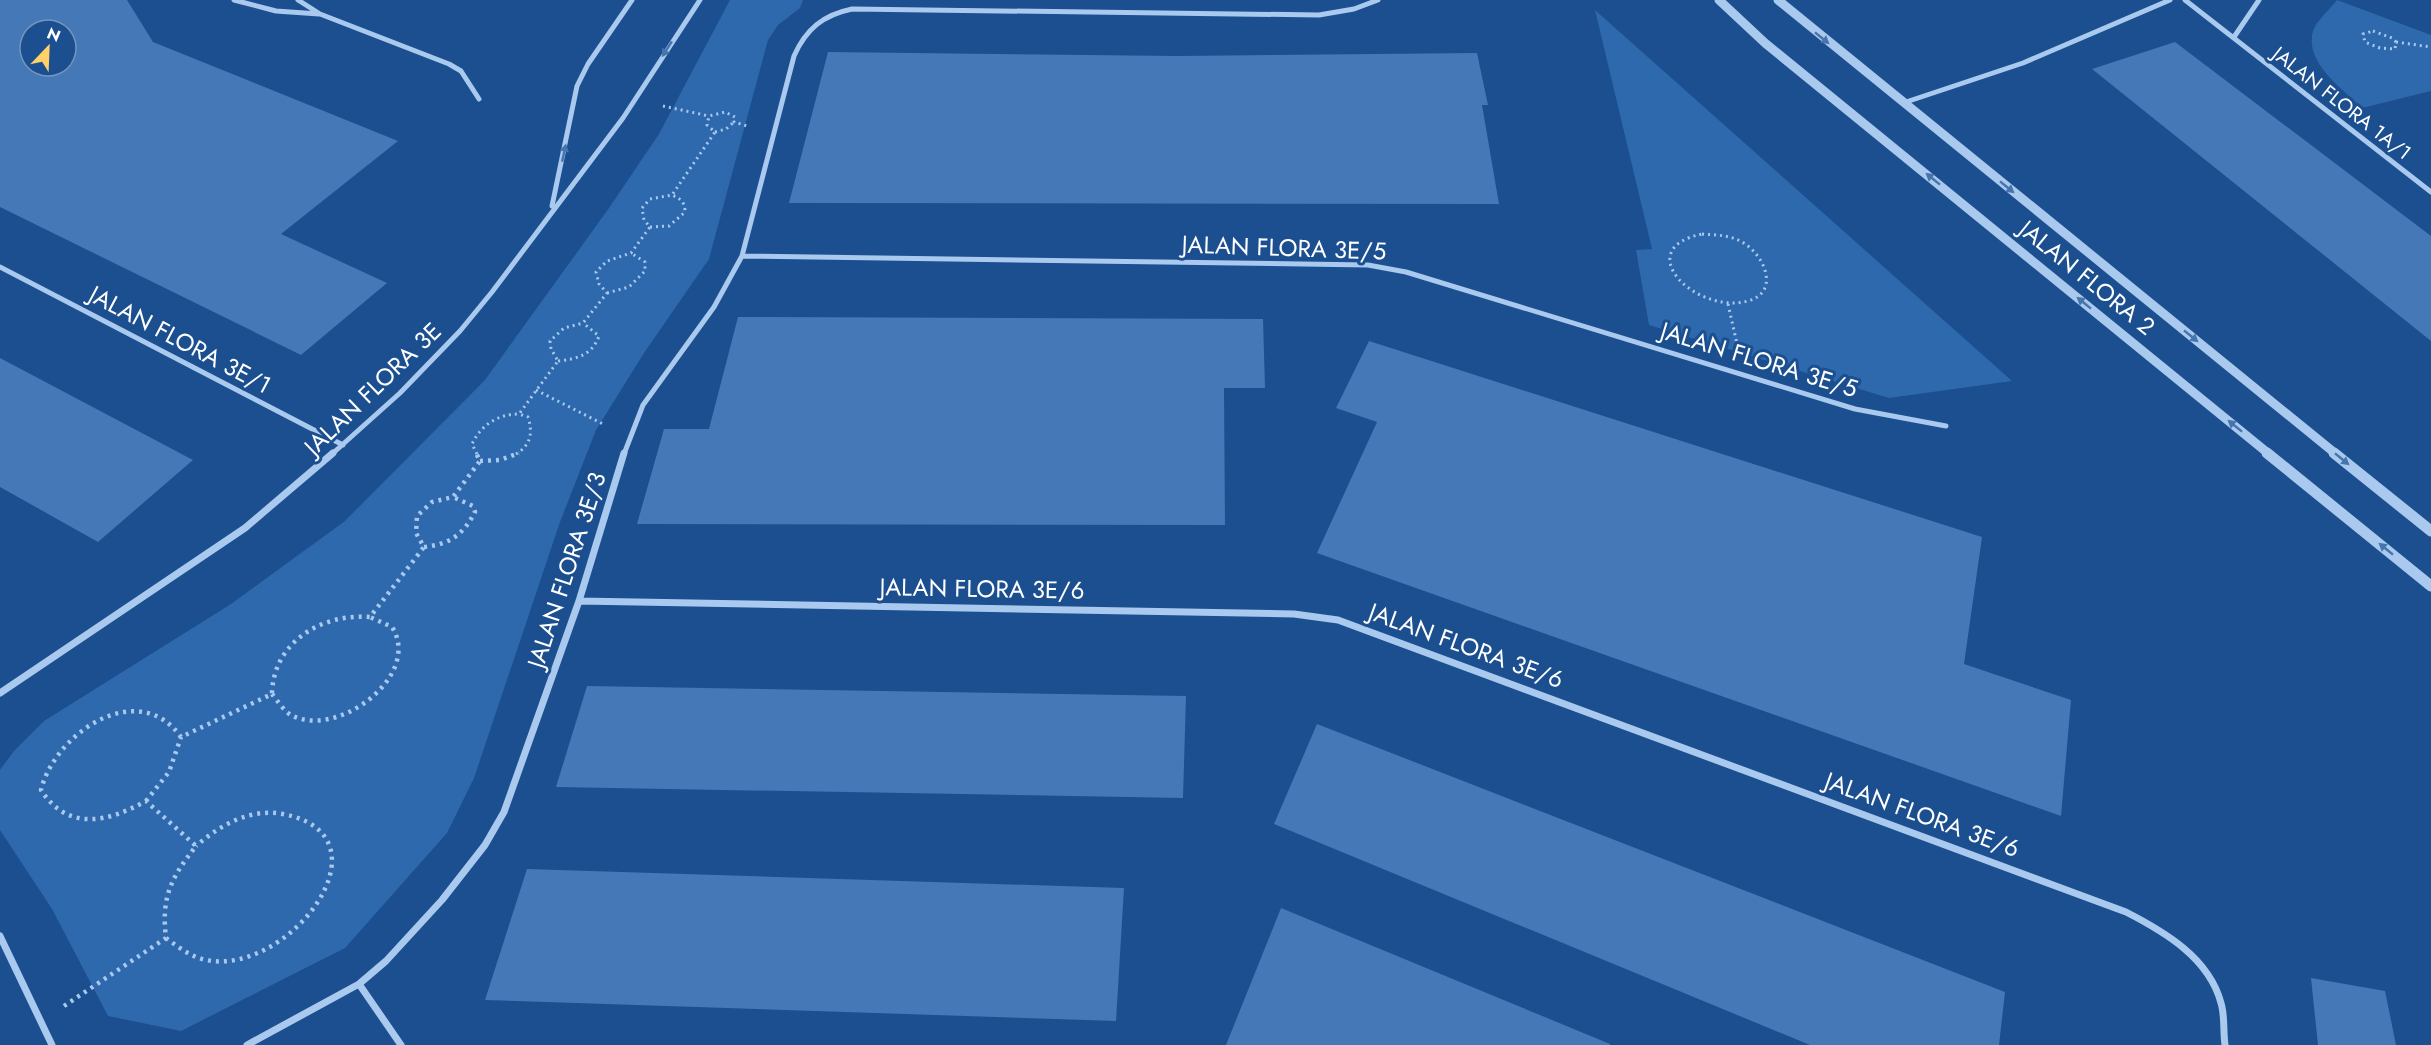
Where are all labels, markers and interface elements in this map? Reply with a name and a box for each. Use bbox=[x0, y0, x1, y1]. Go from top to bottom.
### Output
north arrow bbox=[18, 18, 78, 78]
text: N bbox=[43, 22, 64, 48]
one-way arrow bbox=[1815, 32, 1830, 44]
street label: JALAN FLORA 1A/1 bbox=[2264, 38, 2417, 167]
one-way arrow bbox=[662, 40, 673, 57]
one-way arrow bbox=[560, 143, 569, 162]
one-way arrow bbox=[1925, 174, 1940, 186]
one-way arrow bbox=[1999, 180, 2014, 193]
street label: JALAN FLORA 2 bbox=[2009, 210, 2163, 343]
street label: JALAN FLORA 3E/5 bbox=[1178, 226, 1387, 269]
street label: JALAN FLORA 3E/1 bbox=[80, 275, 278, 402]
one-way arrow bbox=[2076, 296, 2092, 309]
street label: JALAN FLORA 3E/5 bbox=[1653, 312, 1862, 406]
street label: JALAN FLORA 3E bbox=[294, 314, 449, 465]
one-way arrow bbox=[2183, 330, 2199, 343]
one-way arrow bbox=[2228, 420, 2243, 433]
one-way arrow bbox=[2335, 452, 2350, 465]
street label: JALAN FLORA 3E/3 bbox=[517, 467, 615, 675]
one-way arrow bbox=[2378, 543, 2394, 556]
street label: JALAN FLORA 3E/6 bbox=[876, 569, 1085, 608]
street label: JALAN FLORA 3E/6 bbox=[1361, 593, 1568, 697]
street label: JALAN FLORA 3E/6 bbox=[1817, 762, 2024, 866]

